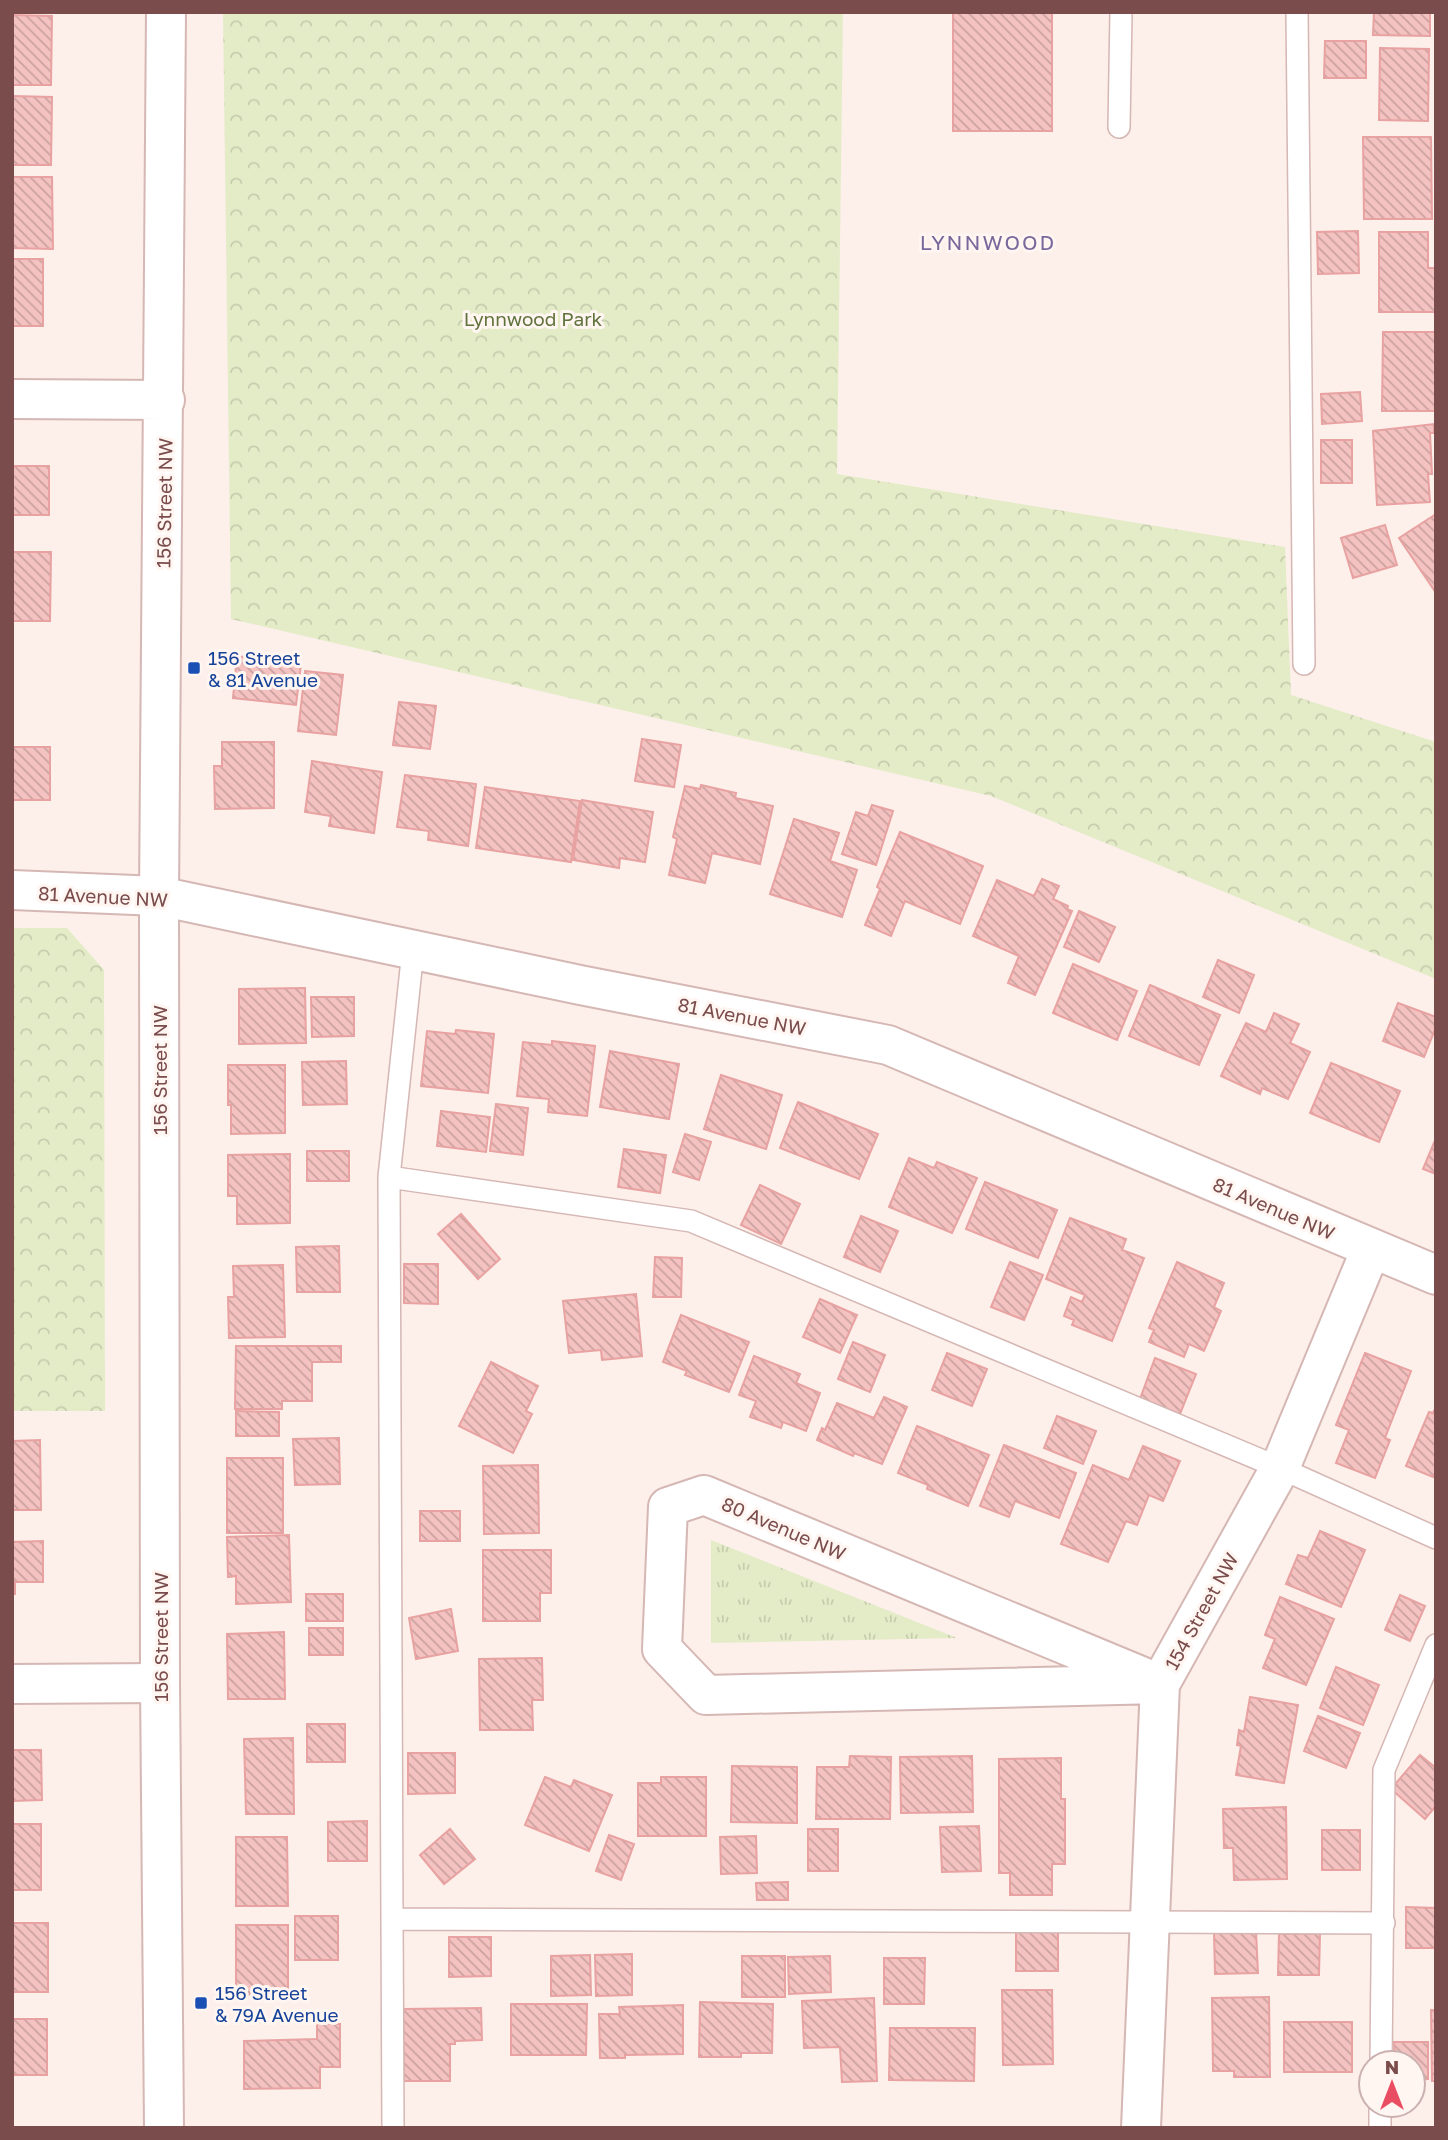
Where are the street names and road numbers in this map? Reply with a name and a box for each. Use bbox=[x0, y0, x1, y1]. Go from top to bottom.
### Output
street label: 156 Street NW bbox=[151, 438, 177, 568]
street label: 81 Avenue NW bbox=[37, 881, 169, 911]
street label: 81 Avenue NW bbox=[676, 992, 808, 1040]
street label: 156 Street NW bbox=[148, 1005, 171, 1135]
street label: 81 Avenue NW bbox=[1210, 1172, 1338, 1244]
street label: 80 Avenue NW bbox=[718, 1492, 850, 1564]
street label: 154 Street NW bbox=[1159, 1548, 1243, 1674]
street label: 156 Street NW bbox=[149, 1572, 172, 1702]

